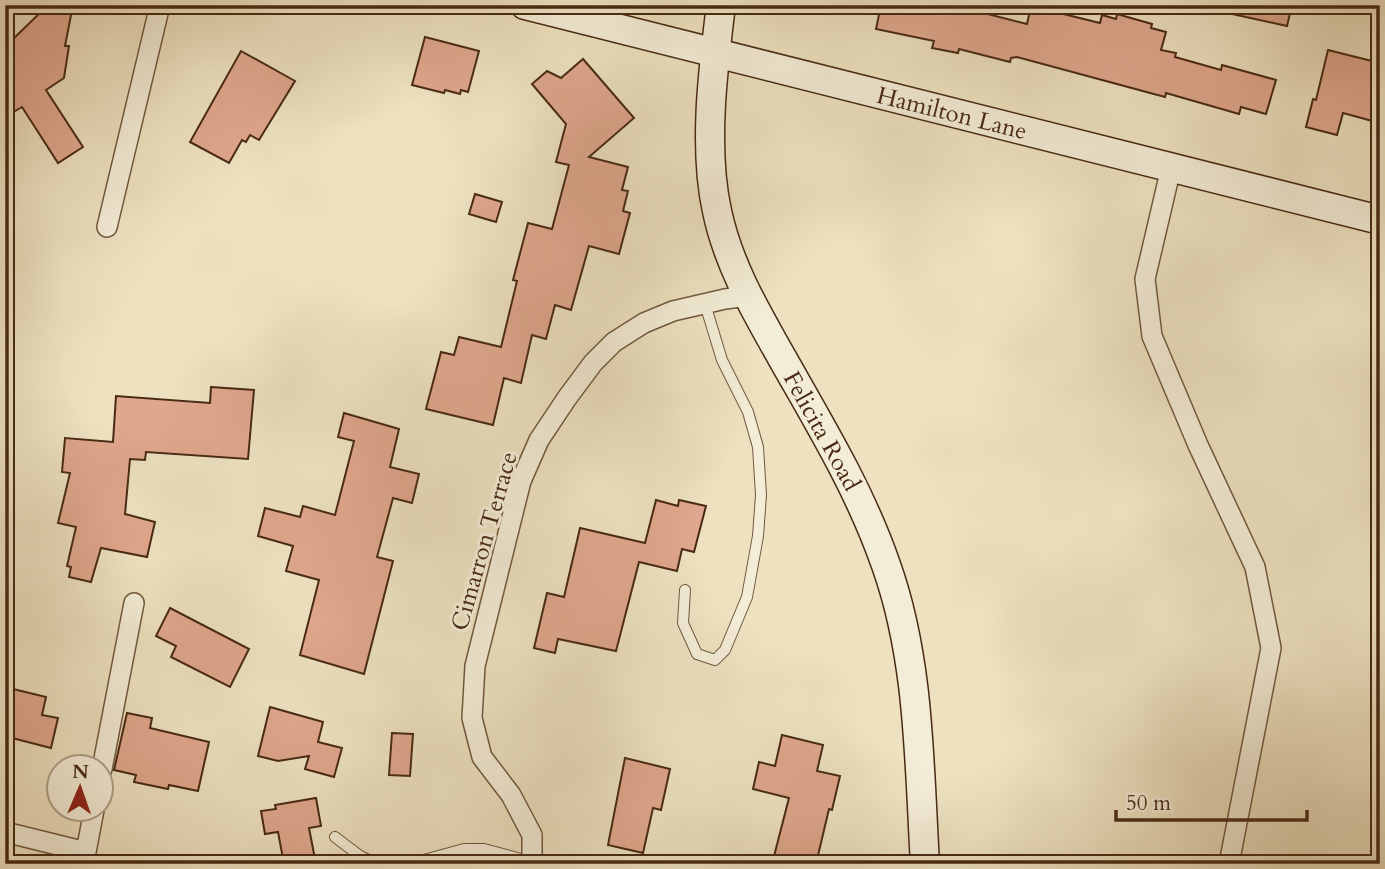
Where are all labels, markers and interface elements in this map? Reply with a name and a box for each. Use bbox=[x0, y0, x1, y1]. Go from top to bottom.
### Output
street label: Hamilton Lane bbox=[873, 79, 1030, 148]
street label: Felicita Road bbox=[775, 365, 868, 497]
street label: Cimarron Terrace bbox=[443, 448, 526, 634]
north arrow bbox=[46, 754, 116, 824]
text: N bbox=[72, 759, 90, 785]
scale bar bbox=[1116, 778, 1306, 822]
text: 50 m bbox=[1126, 789, 1171, 818]

